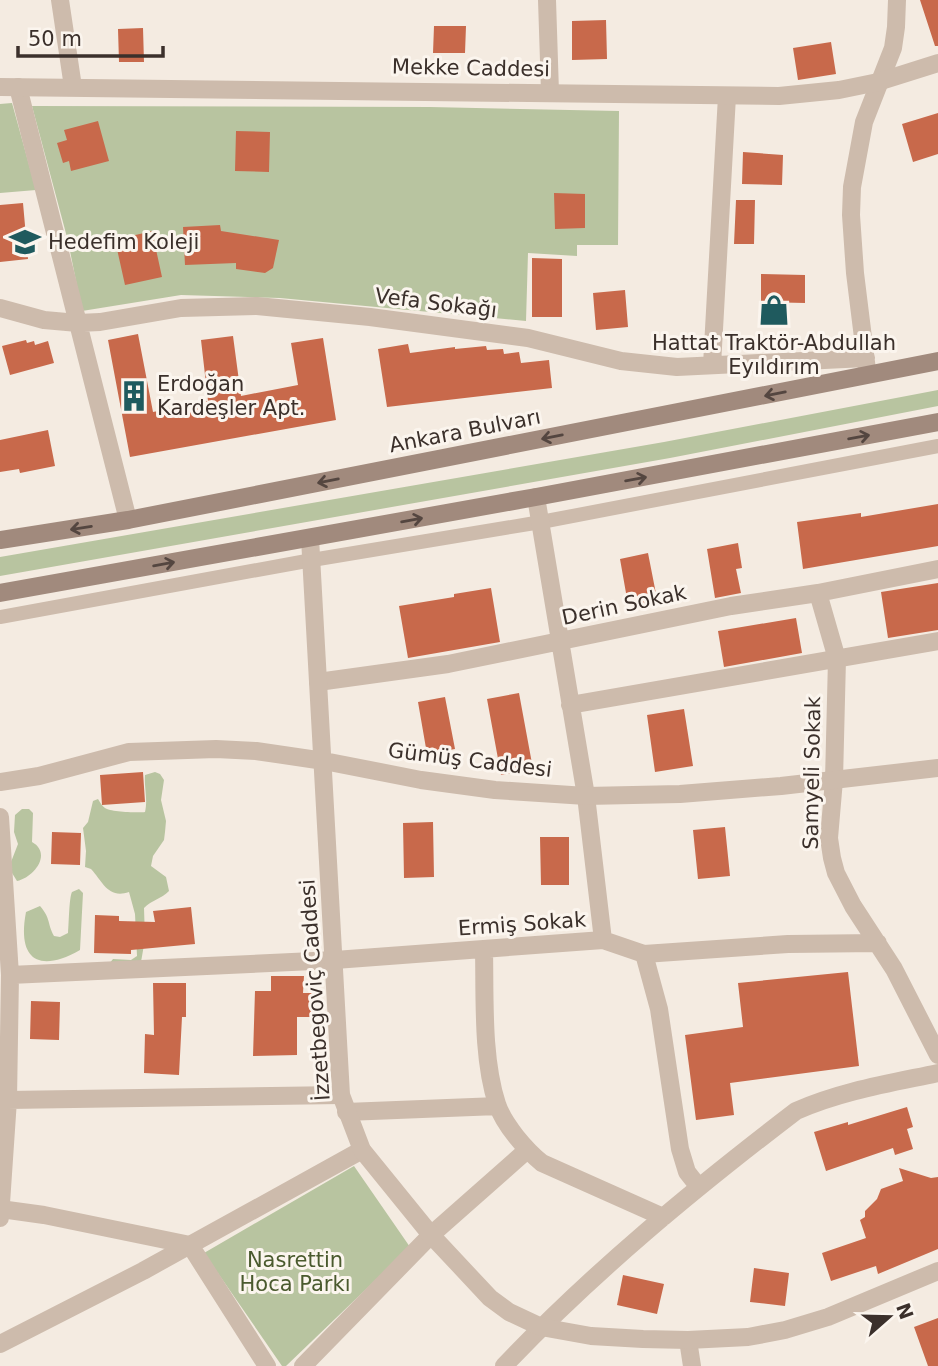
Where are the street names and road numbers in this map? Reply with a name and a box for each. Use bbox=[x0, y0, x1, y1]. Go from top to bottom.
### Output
street label: Mekke Caddesi bbox=[392, 55, 550, 81]
street label: Vefa Sokağı bbox=[374, 284, 498, 322]
street label: Ankara Bulvarı bbox=[387, 405, 543, 457]
street label: Derin Sokak bbox=[560, 580, 689, 630]
street label: Samyeli Sokak bbox=[799, 695, 825, 850]
street label: Gümüş Caddesi bbox=[387, 738, 553, 782]
street label: İzzetbegoviç Caddesi bbox=[294, 878, 335, 1102]
street label: Ermiş Sokak bbox=[457, 907, 588, 940]

